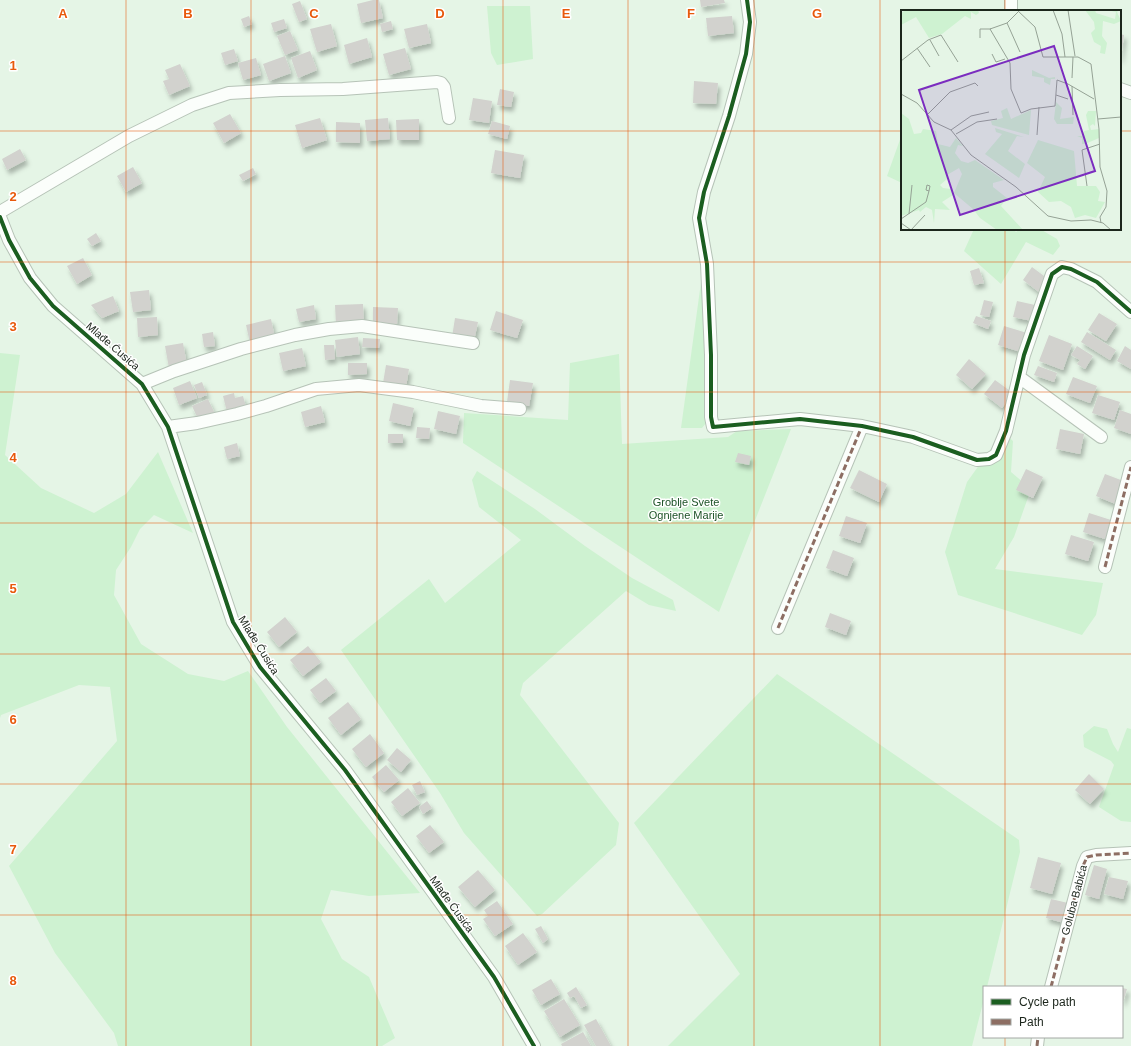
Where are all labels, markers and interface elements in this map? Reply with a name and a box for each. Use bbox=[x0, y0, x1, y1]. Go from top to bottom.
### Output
text: A bbox=[58, 6, 68, 21]
text: B bbox=[183, 6, 193, 21]
text: C bbox=[309, 6, 319, 21]
text: D bbox=[435, 6, 445, 21]
text: E bbox=[562, 6, 571, 21]
text: F bbox=[687, 6, 695, 21]
text: G bbox=[812, 6, 822, 21]
inset map bbox=[901, 10, 1121, 230]
text: 1 bbox=[9, 58, 17, 73]
text: 2 bbox=[9, 189, 17, 204]
text: 3 bbox=[9, 319, 17, 334]
street label: Mlađe Ćusića bbox=[84, 320, 143, 373]
text: 4 bbox=[9, 450, 17, 465]
park label: Groblje Svete Ognjene Marije bbox=[649, 496, 723, 521]
text: 5 bbox=[9, 581, 17, 596]
street label: Mlađe Ćusića bbox=[236, 614, 282, 677]
text: 6 bbox=[9, 712, 17, 727]
text: 7 bbox=[9, 842, 17, 857]
street label: Goluba Babića bbox=[1059, 863, 1089, 936]
street label: Mlađe Ćusića bbox=[428, 874, 477, 935]
text: 8 bbox=[9, 973, 17, 988]
legend bbox=[983, 986, 1123, 1038]
text: Cycle path bbox=[1019, 995, 1076, 1009]
text: Path bbox=[1019, 1015, 1044, 1029]

